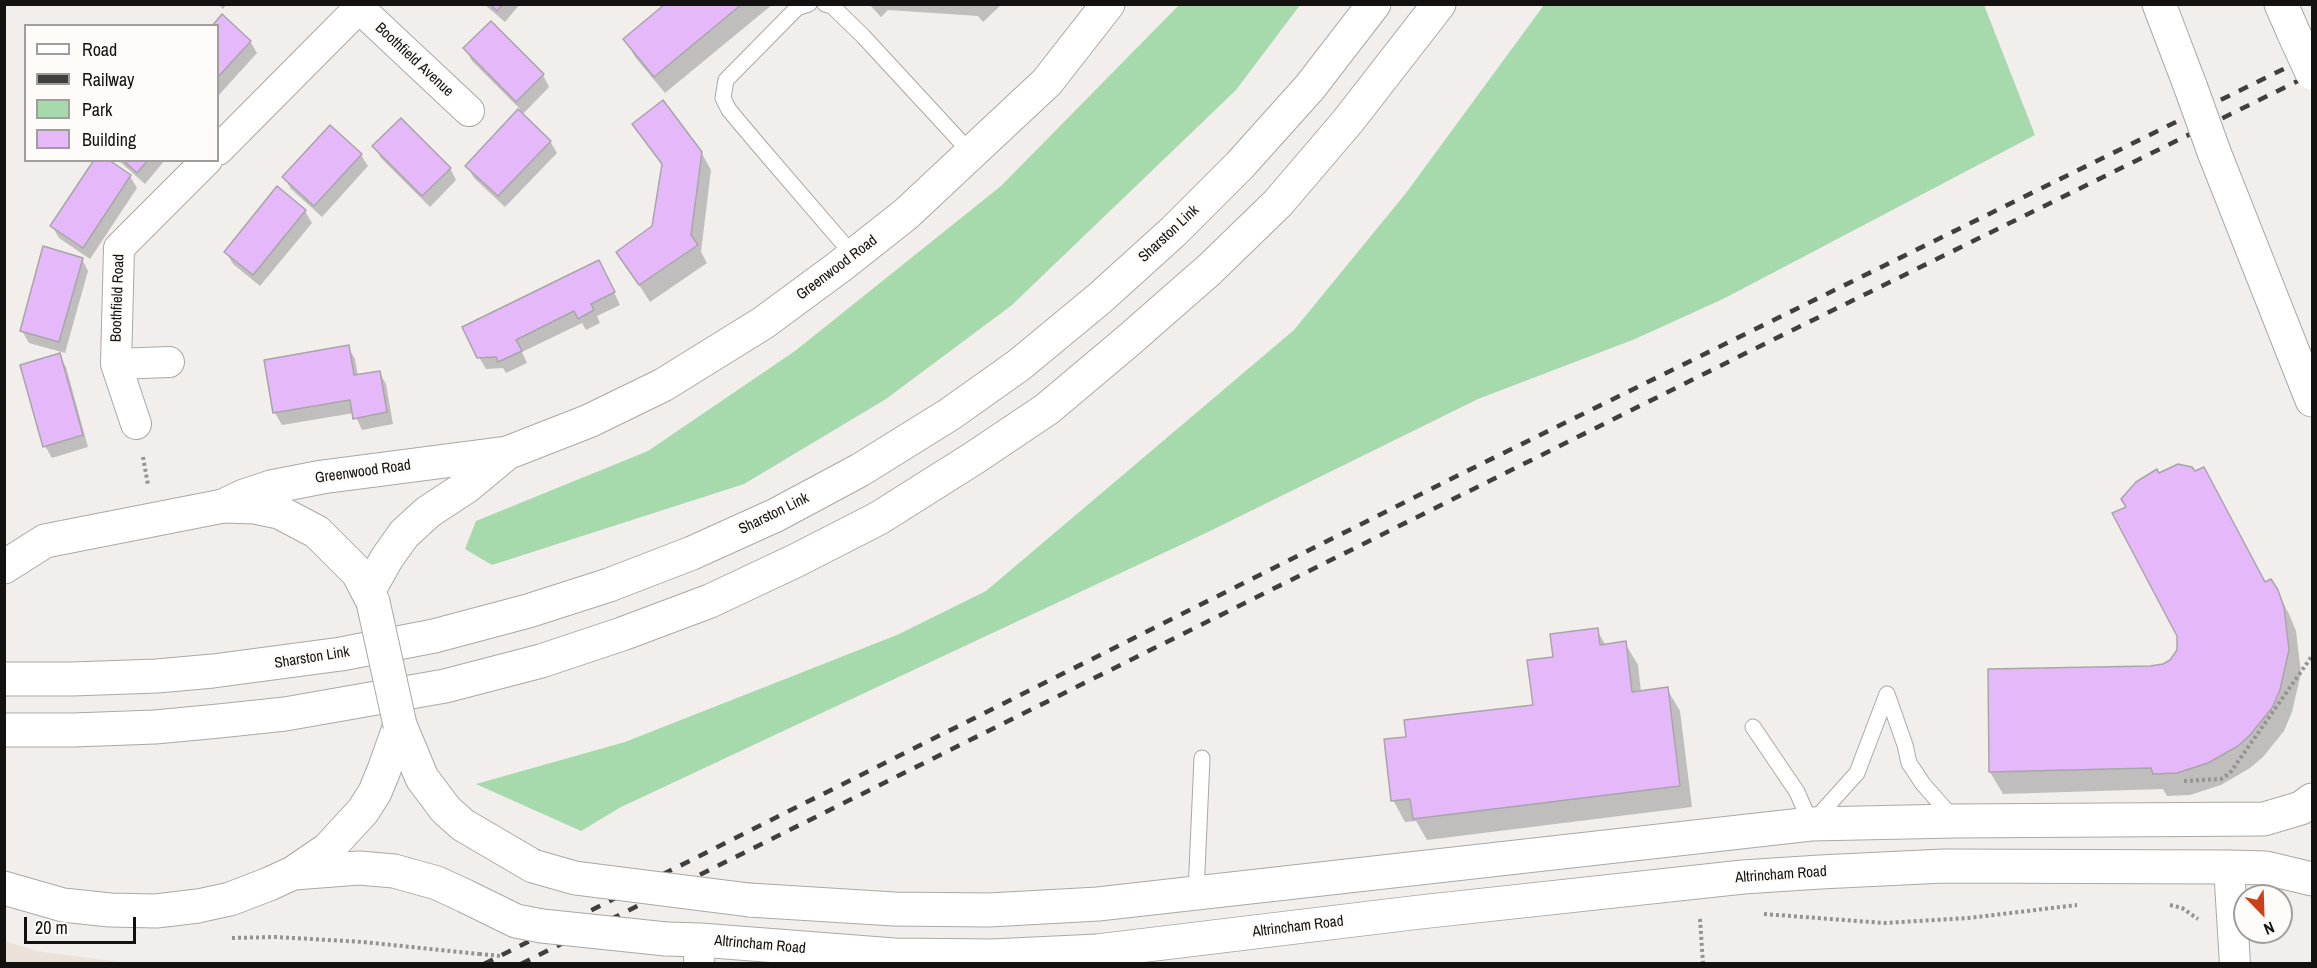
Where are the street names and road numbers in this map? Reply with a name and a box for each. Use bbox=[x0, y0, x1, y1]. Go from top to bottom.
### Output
street label: Boothfield Avenue bbox=[371, 19, 457, 101]
street label: Sharston Link bbox=[1135, 202, 1203, 266]
street label: Greenwood Road bbox=[793, 232, 881, 304]
street label: Boothfield Road bbox=[107, 254, 129, 342]
street label: Greenwood Road bbox=[314, 456, 412, 488]
street label: Sharston Link bbox=[736, 489, 812, 539]
street label: Sharston Link bbox=[273, 643, 351, 673]
street label: Altrincham Road bbox=[1735, 863, 1827, 887]
street label: Altrincham Road bbox=[1251, 912, 1345, 942]
street label: Altrincham Road bbox=[714, 932, 806, 958]

